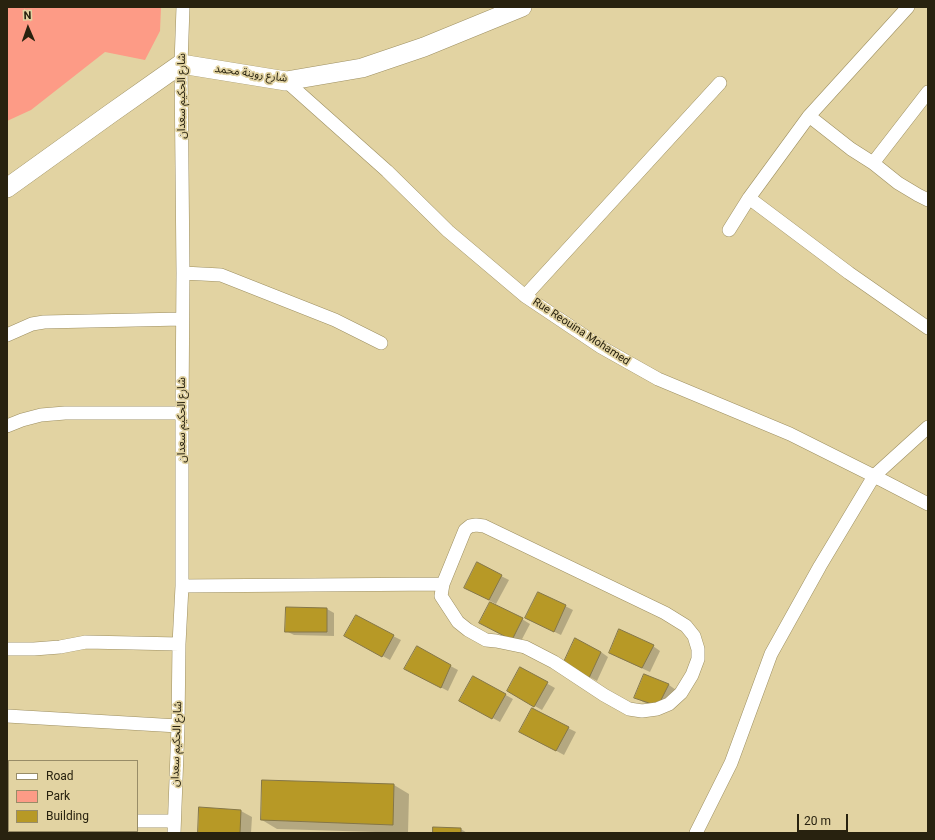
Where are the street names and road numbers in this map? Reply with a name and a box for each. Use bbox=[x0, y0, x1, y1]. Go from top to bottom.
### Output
street label: شارع الحكيم سعدان bbox=[175, 53, 189, 139]
street label: شارع روينة محمد bbox=[214, 62, 288, 86]
street label: Rue Reouina Mohamed bbox=[530, 296, 632, 368]
street label: شارع الحكيم سعدان bbox=[175, 377, 189, 463]
street label: شارع الحكيم سعدان bbox=[169, 701, 185, 787]

